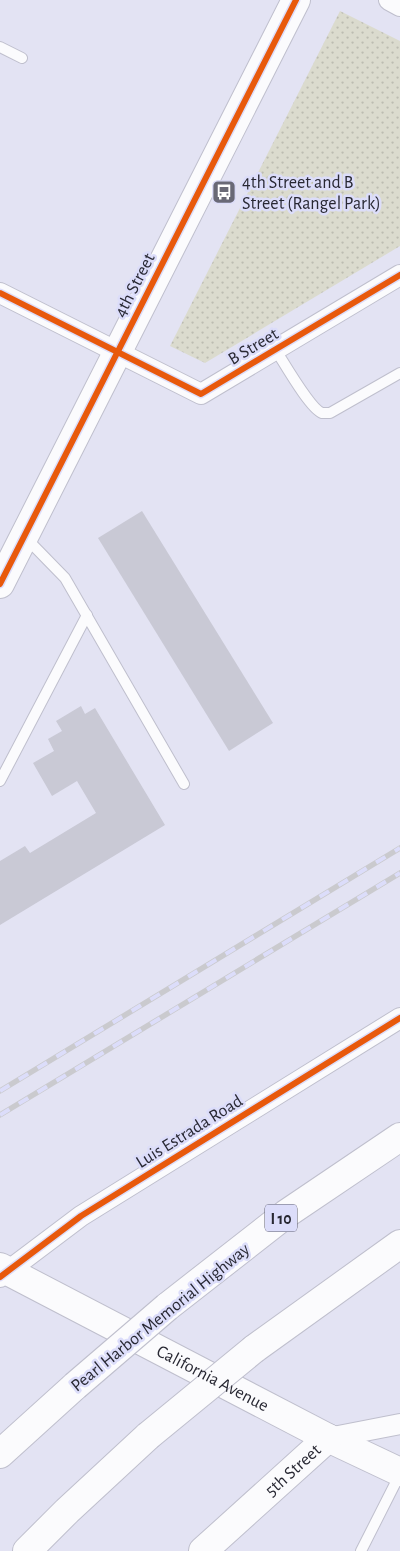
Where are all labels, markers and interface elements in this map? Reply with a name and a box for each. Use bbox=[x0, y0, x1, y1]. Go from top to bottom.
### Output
place label: 4th Street and B Street (Rangel Park) bbox=[242, 174, 381, 213]
bus stop icon: 4th Street and B Street (Rangel Park) bbox=[211, 179, 237, 205]
street label: 4th Street bbox=[111, 250, 159, 320]
street label: B Street bbox=[225, 325, 282, 369]
street label: Luis Estrada Road bbox=[133, 1092, 246, 1172]
road number: I 10 bbox=[265, 1204, 297, 1232]
street label: Pearl Harbor Memorial Highway bbox=[68, 1240, 254, 1395]
street label: California Avenue bbox=[153, 1342, 271, 1415]
street label: 5th Street bbox=[262, 1441, 325, 1500]

